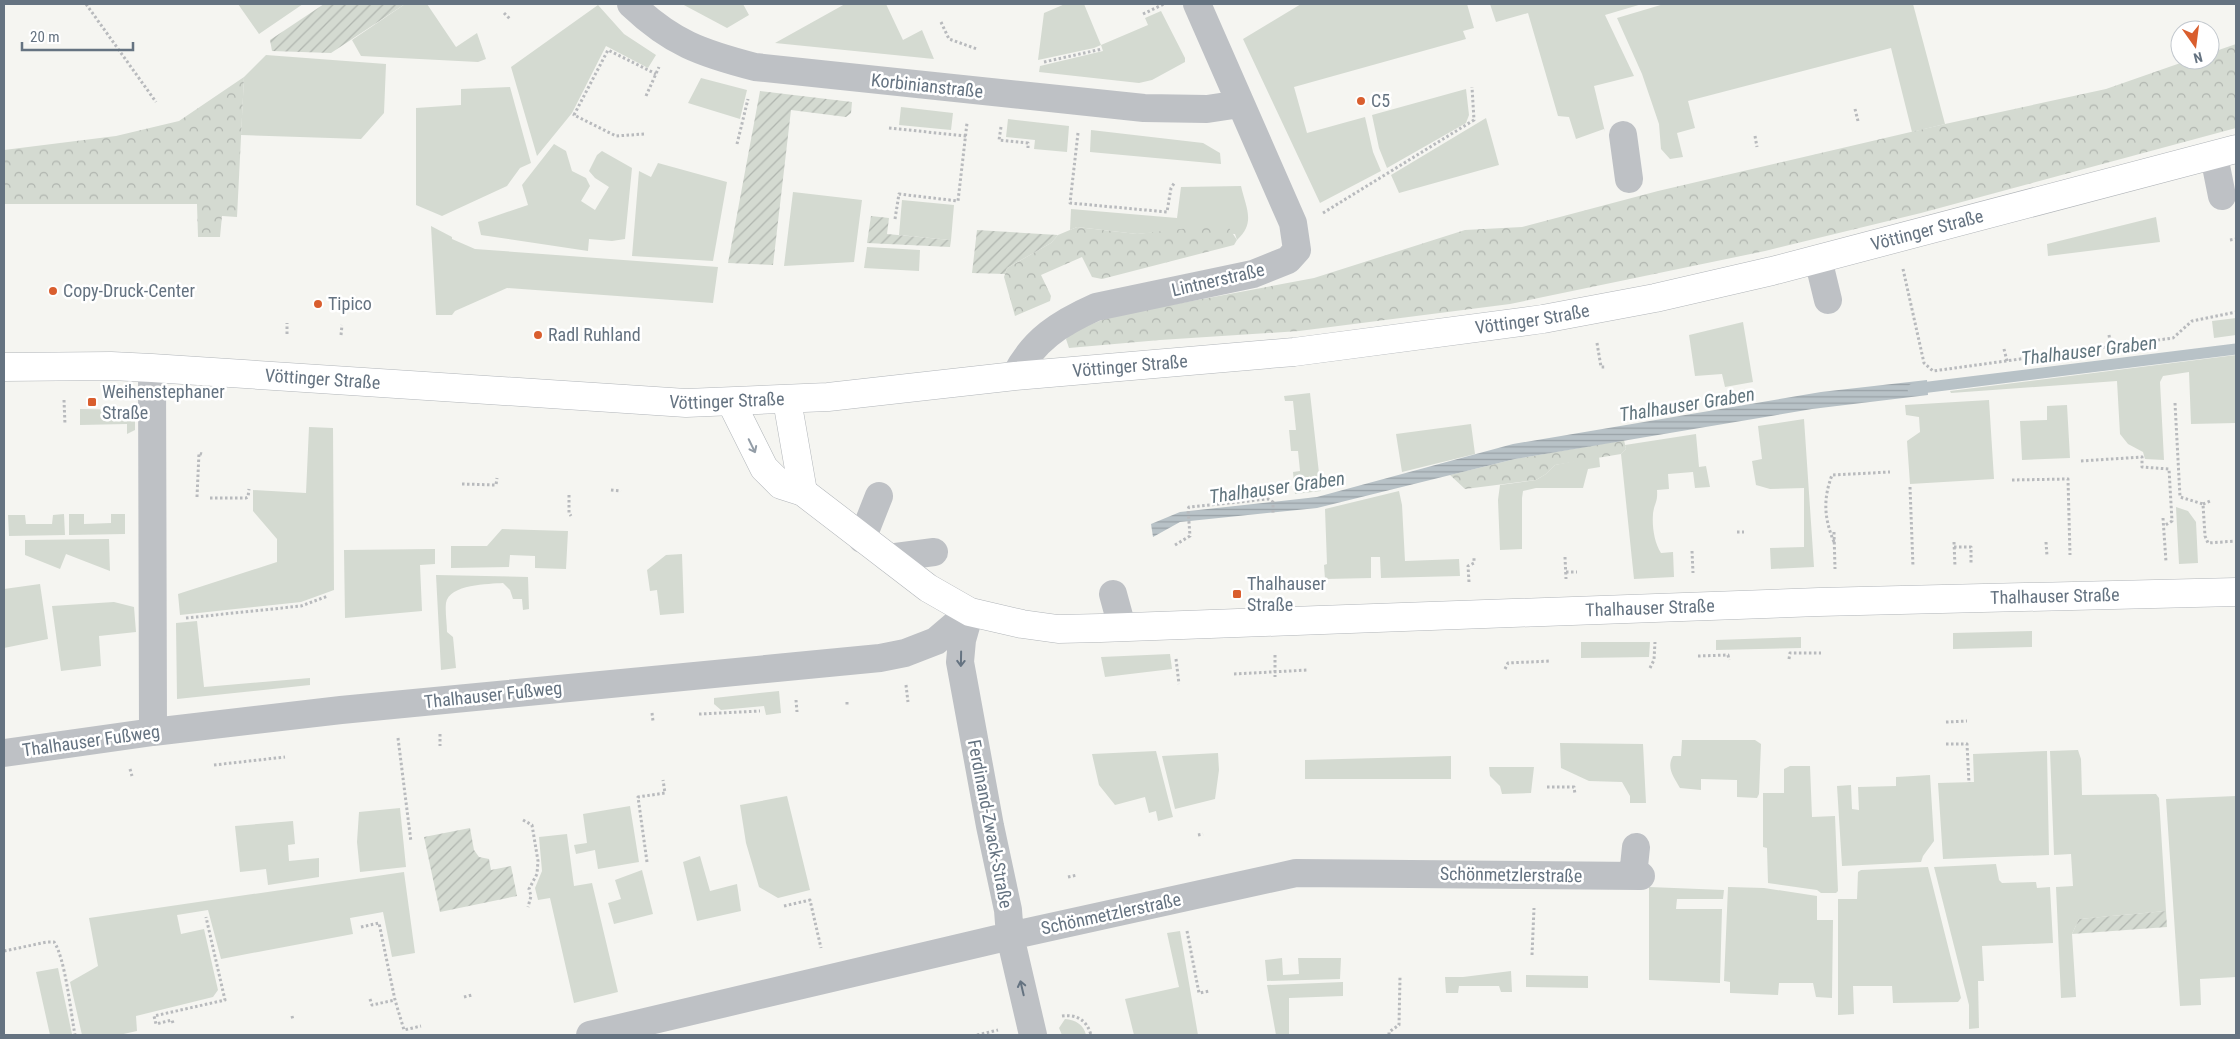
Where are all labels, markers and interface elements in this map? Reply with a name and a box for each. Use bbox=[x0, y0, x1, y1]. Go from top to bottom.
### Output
scale bar bbox=[22, 20, 134, 52]
north arrow bbox=[2170, 20, 2220, 70]
text: 20 m bbox=[30, 28, 60, 46]
text: N bbox=[2192, 49, 2204, 66]
street label: Korbinianstraße bbox=[870, 69, 984, 102]
place label: C5 bbox=[1371, 90, 1390, 111]
marker: C5 bbox=[1355, 95, 1367, 107]
street label: Vöttinger Straße bbox=[1868, 205, 1985, 255]
street label: Lintnerstraße bbox=[1169, 259, 1266, 300]
place label: Copy-Druck-Center bbox=[63, 280, 195, 301]
marker: Copy-Druck-Center bbox=[47, 285, 59, 297]
place label: Tipico bbox=[328, 293, 372, 314]
marker: Tipico bbox=[312, 298, 324, 310]
street label: Vöttinger Straße bbox=[1474, 300, 1591, 338]
place label: Radl Ruhland bbox=[548, 324, 641, 345]
marker: Radl Ruhland bbox=[532, 329, 544, 341]
water label: Thalhauser Graben bbox=[2020, 331, 2158, 370]
street label: Vöttinger Straße bbox=[1072, 350, 1188, 381]
street label: Vöttinger Straße bbox=[264, 364, 381, 393]
place label: Weihenstephaner Straße bbox=[102, 381, 225, 423]
water label: Thalhauser Graben bbox=[1618, 382, 1756, 427]
street label: Vöttinger Straße bbox=[668, 388, 785, 413]
marker: Weihenstephaner Straße bbox=[86, 396, 98, 408]
one-way arrow bbox=[748, 438, 757, 453]
water label: Thalhauser Graben bbox=[1208, 467, 1346, 508]
place label: Thalhauser Straße bbox=[1247, 573, 1326, 615]
street label: Thalhauser Straße bbox=[1990, 584, 2120, 608]
marker: Thalhauser Straße bbox=[1231, 588, 1243, 600]
street label: Thalhauser Straße bbox=[1585, 595, 1715, 620]
one-way arrow bbox=[956, 650, 966, 667]
street label: Thalhauser Fußweg bbox=[423, 677, 563, 712]
street label: Thalhauser Fußweg bbox=[21, 720, 161, 761]
street label: Ferdinand-Zwack-Straße bbox=[964, 738, 1017, 910]
street label: Schönmetzlerstraße bbox=[1440, 863, 1582, 886]
street label: Schönmetzlerstraße bbox=[1039, 888, 1183, 939]
one-way arrow bbox=[1017, 980, 1026, 996]

